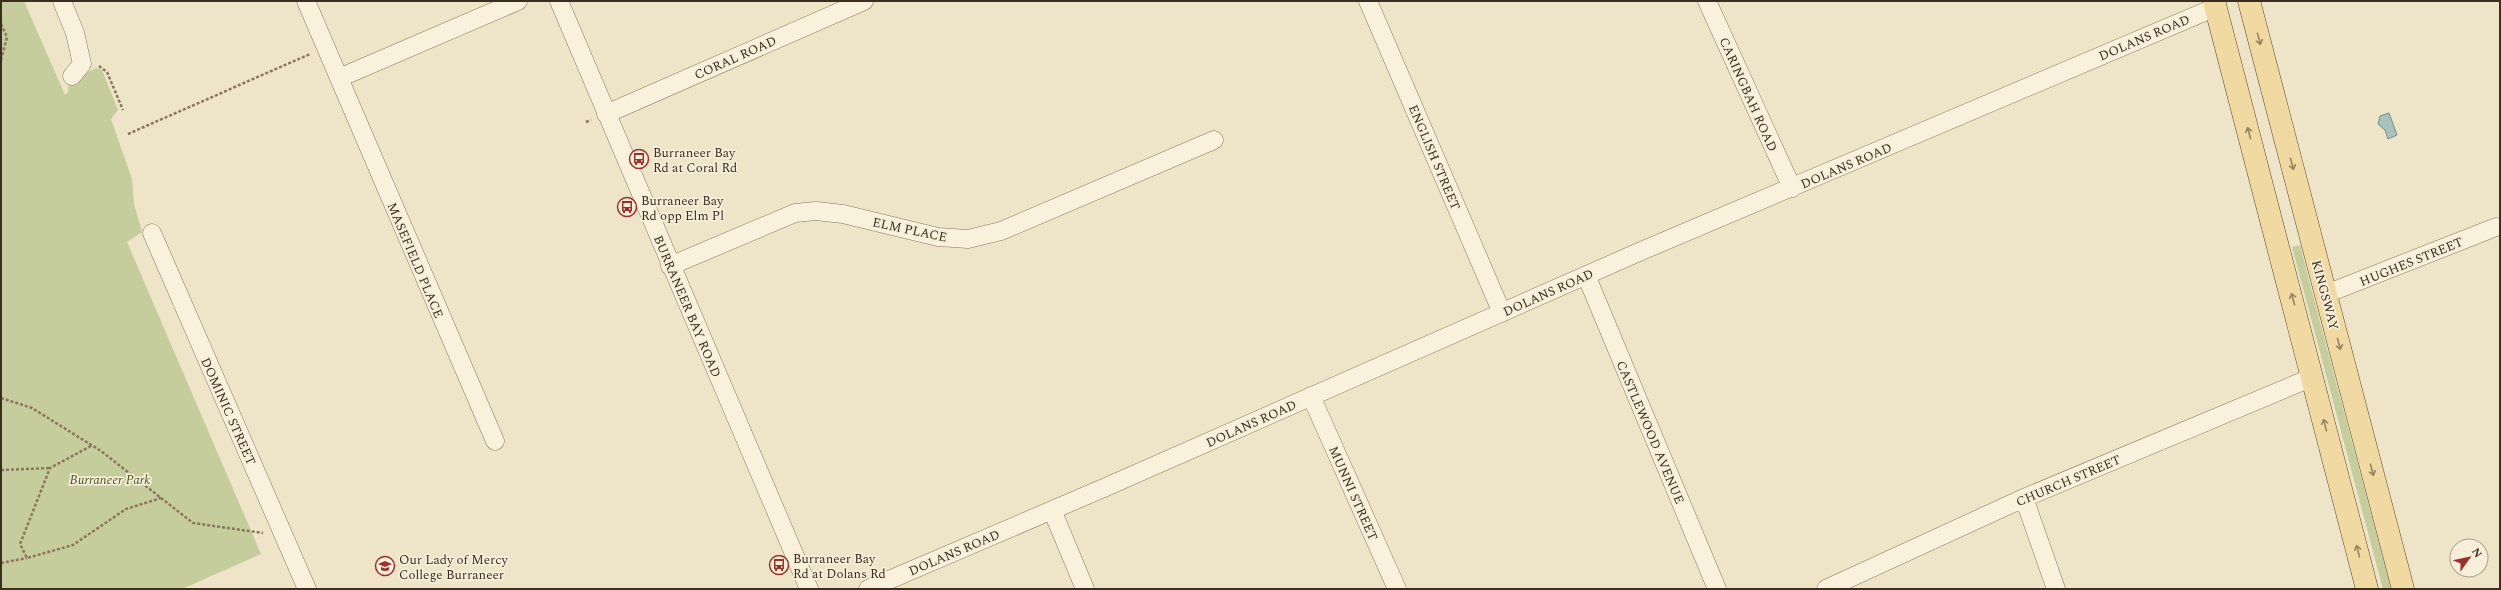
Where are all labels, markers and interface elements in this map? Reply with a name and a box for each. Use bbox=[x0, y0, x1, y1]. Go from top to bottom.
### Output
street label: DOLANS ROAD bbox=[2096, 10, 2193, 66]
street label: CORAL ROAD bbox=[691, 31, 780, 85]
one-way arrow bbox=[2256, 32, 2263, 45]
street label: CARINGBAH ROAD bbox=[1714, 34, 1782, 155]
street label: ENGLISH STREET bbox=[1403, 102, 1465, 213]
one-way arrow bbox=[2245, 127, 2252, 140]
street label: DOLANS ROAD bbox=[1798, 138, 1895, 194]
place label: Burraneer Bay Rd at Coral Rd bbox=[653, 143, 737, 178]
bus stop icon: Burraneer Bay Rd at Coral Rd bbox=[628, 148, 650, 170]
one-way arrow bbox=[2289, 158, 2296, 171]
place label: Burraneer Bay Rd opp Elm Pl bbox=[641, 191, 724, 226]
bus stop icon: Burraneer Bay Rd opp Elm Pl bbox=[616, 196, 638, 218]
street label: MASEFIELD PLACE bbox=[382, 199, 449, 321]
street label: ELM PLACE bbox=[871, 212, 949, 248]
street label: BURRANEER BAY ROAD bbox=[648, 232, 726, 381]
street label: HUGHES STREET bbox=[2357, 232, 2466, 292]
street label: KINGSWAY bbox=[2306, 258, 2344, 333]
street label: DOLANS ROAD bbox=[1500, 264, 1597, 322]
one-way arrow bbox=[2288, 293, 2296, 306]
one-way arrow bbox=[2336, 338, 2343, 351]
street label: DOMINIC STREET bbox=[195, 354, 261, 469]
street label: CASTLEWOOD AVENUE bbox=[1611, 358, 1689, 507]
street label: DOLANS ROAD bbox=[1203, 395, 1300, 453]
one-way arrow bbox=[2321, 419, 2329, 432]
street label: MUNNI STREET bbox=[1323, 443, 1383, 544]
street label: CHURCH STREET bbox=[2013, 450, 2124, 512]
one-way arrow bbox=[2369, 463, 2376, 476]
park label: Burraneer Park bbox=[70, 470, 150, 490]
street label: DOLANS ROAD bbox=[906, 525, 1003, 581]
north arrow bbox=[2449, 538, 2489, 578]
text: N bbox=[2467, 544, 2487, 561]
one-way arrow bbox=[2353, 545, 2361, 558]
place label: Burraneer Bay Rd at Dolans Rd bbox=[793, 549, 886, 584]
place label: Our Lady of Mercy College Burraneer bbox=[399, 550, 508, 585]
bus stop icon: Burraneer Bay Rd at Dolans Rd bbox=[768, 554, 790, 576]
school or university icon: Our Lady of Mercy College Burraneer bbox=[374, 555, 396, 577]

